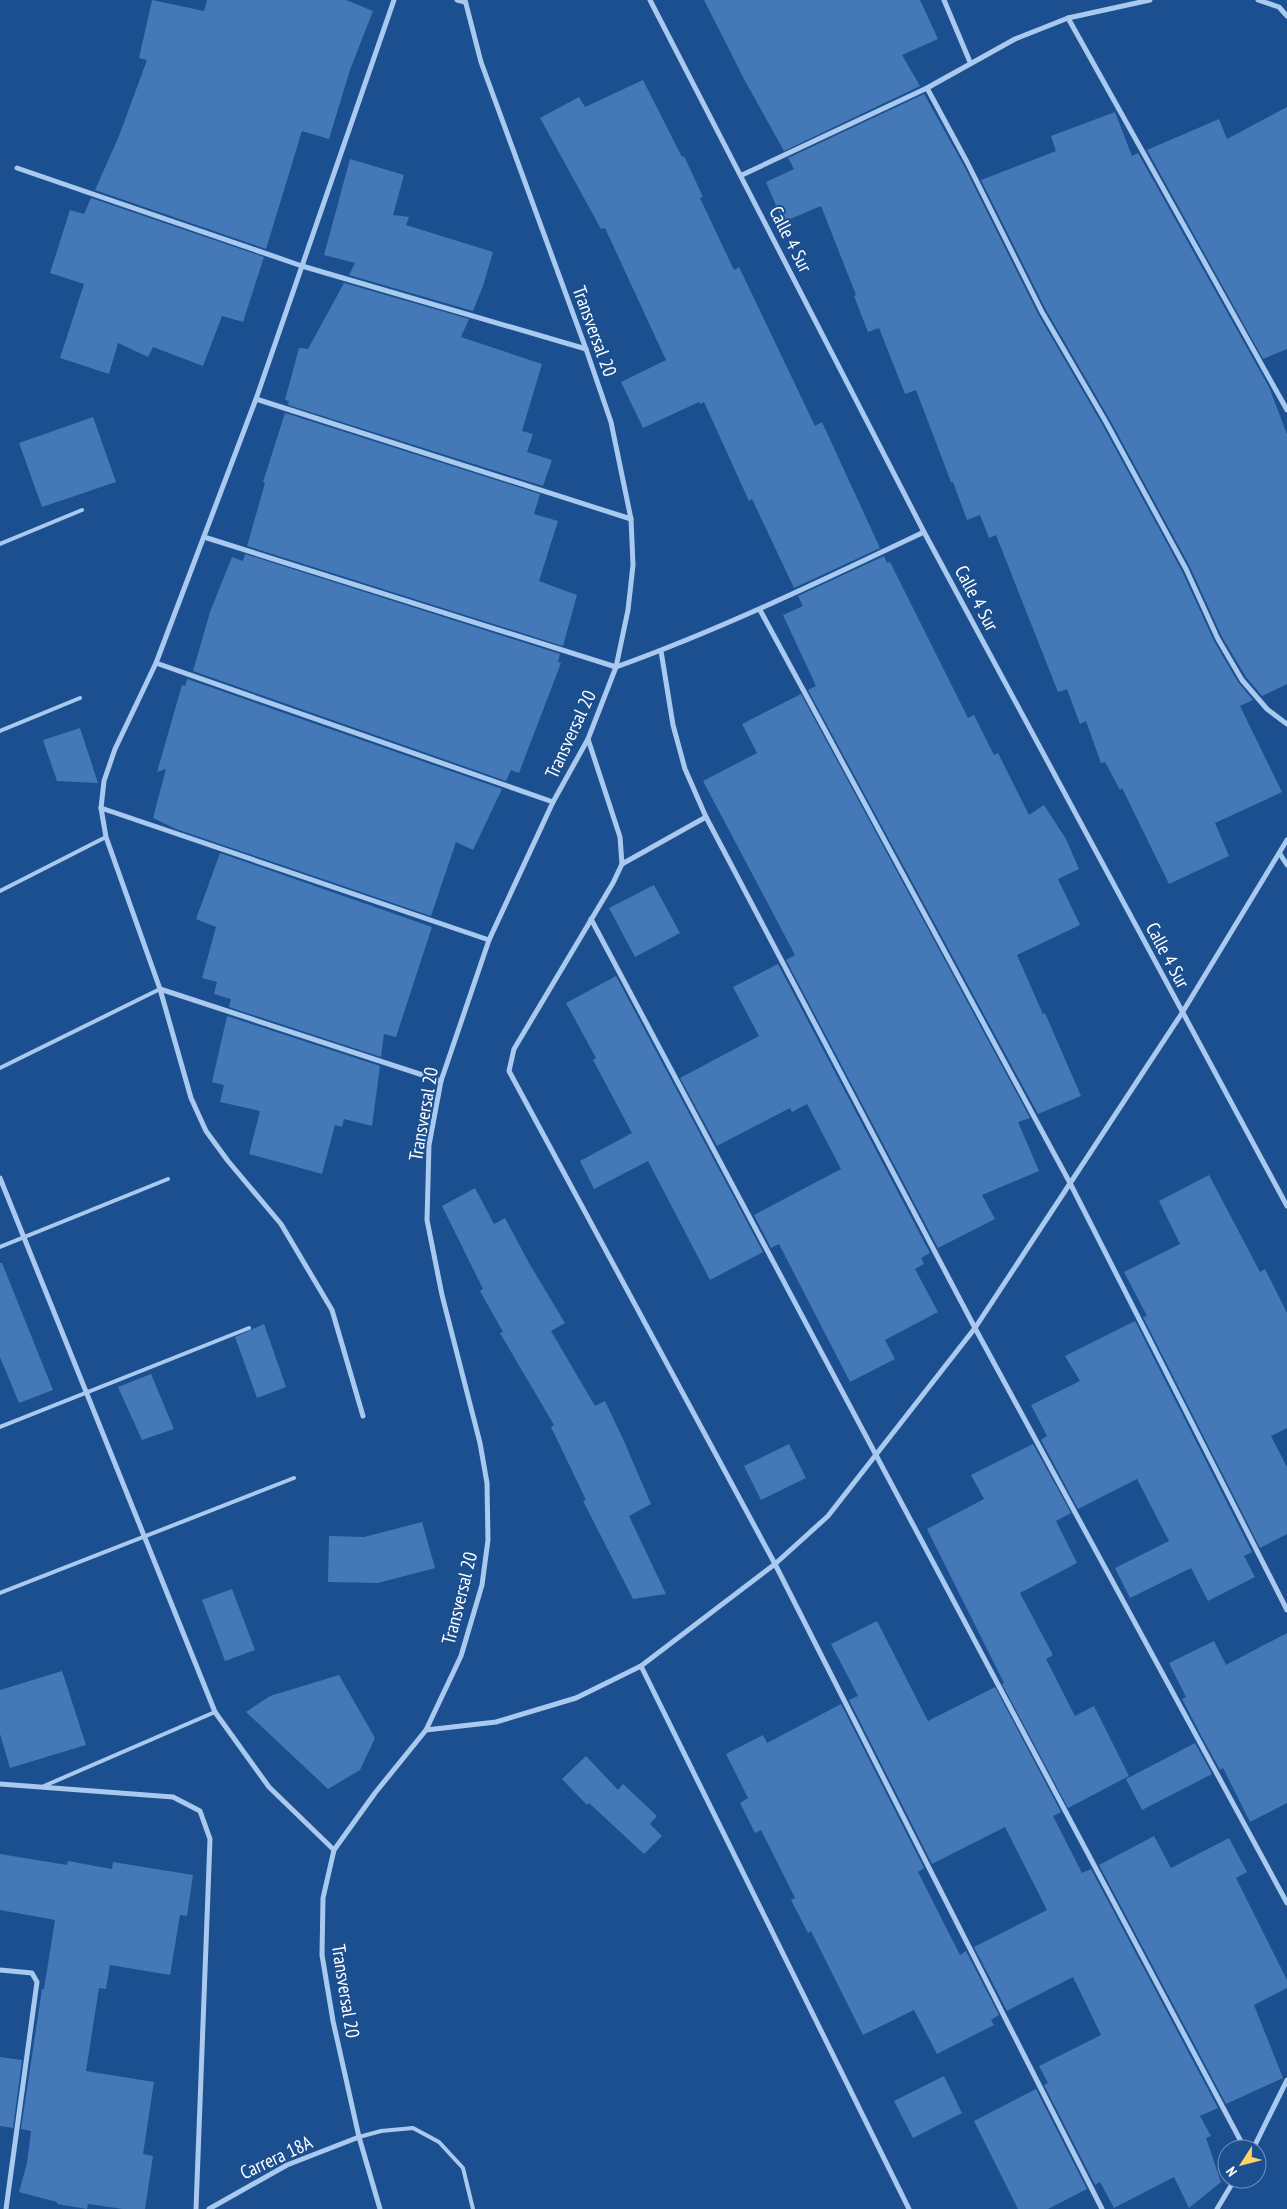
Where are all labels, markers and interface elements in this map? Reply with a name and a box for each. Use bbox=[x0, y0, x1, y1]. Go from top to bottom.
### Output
street label: Calle 4 Sur bbox=[764, 202, 818, 277]
street label: Transversal 20 bbox=[568, 283, 622, 379]
street label: Calle 4 Sur bbox=[950, 561, 1005, 636]
street label: Transversal 20 bbox=[539, 686, 601, 782]
street label: Calle 4 Sur bbox=[1141, 918, 1196, 993]
street label: Transversal 20 bbox=[403, 1065, 443, 1163]
street label: Transversal 20 bbox=[436, 1549, 482, 1647]
street label: Transversal 20 bbox=[327, 1942, 365, 2040]
street label: Carrera 18A bbox=[236, 2130, 316, 2184]
north arrow bbox=[1217, 2139, 1267, 2189]
text: N bbox=[1222, 2163, 1241, 2180]

